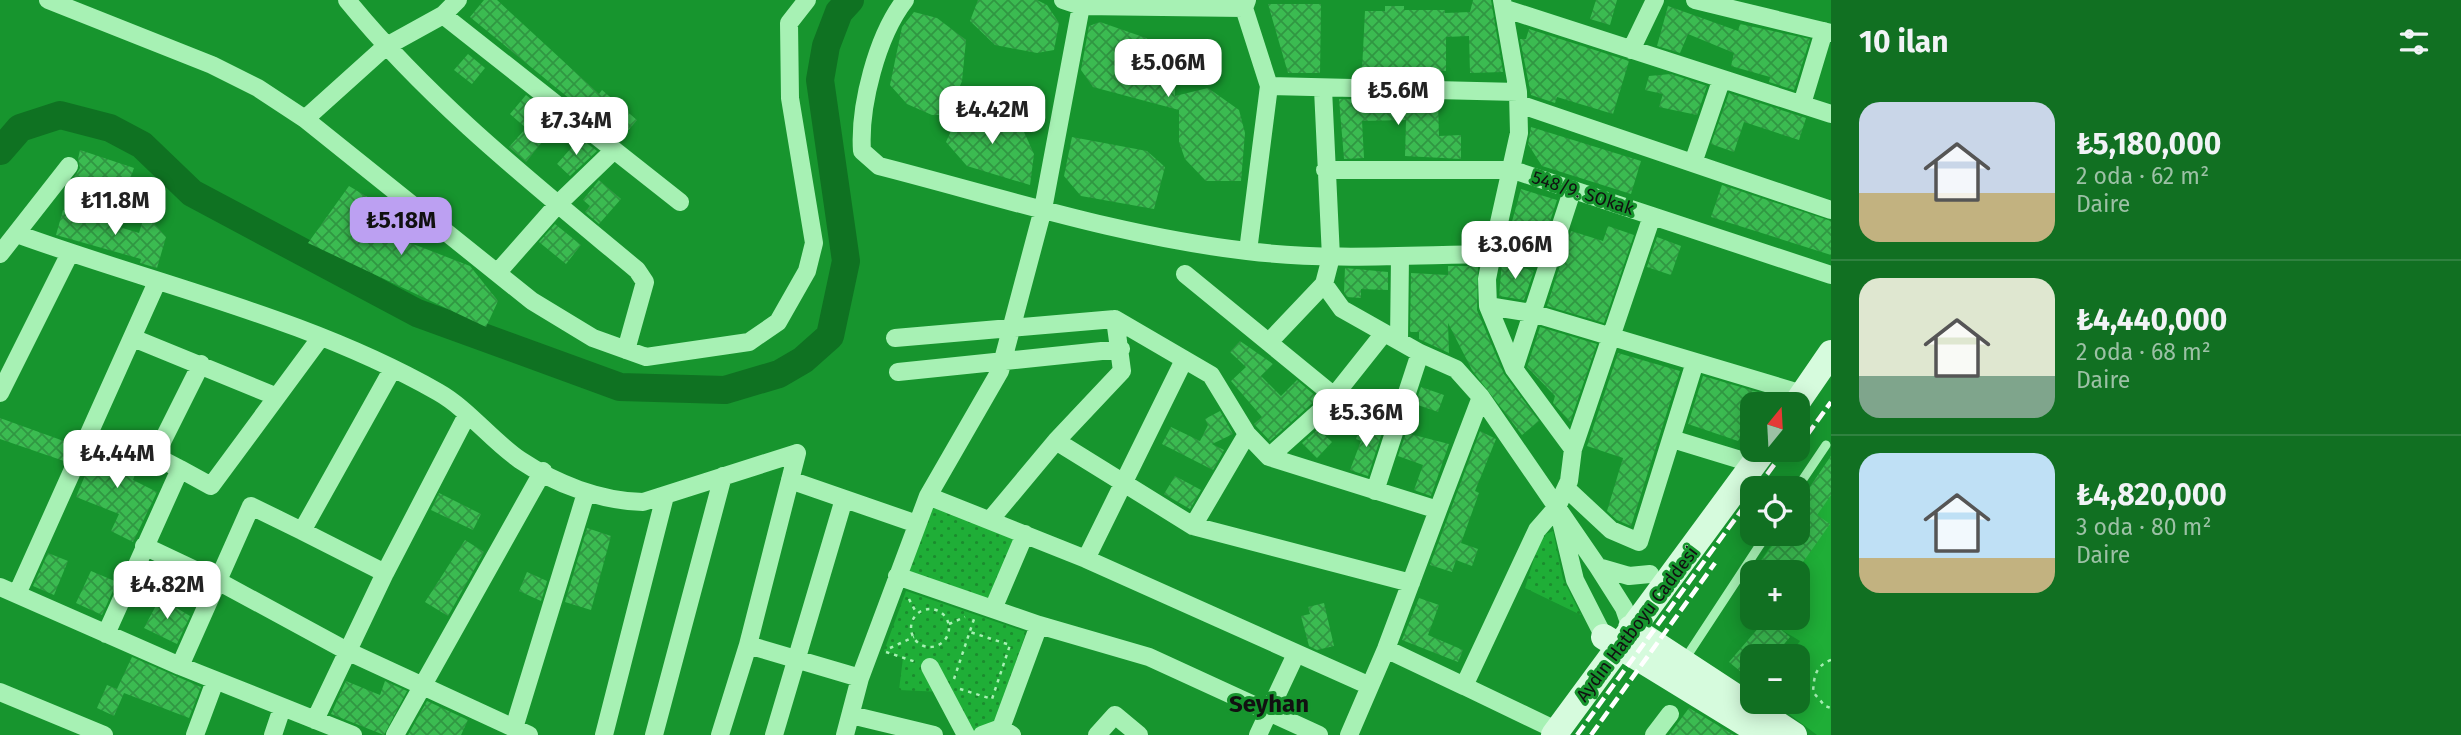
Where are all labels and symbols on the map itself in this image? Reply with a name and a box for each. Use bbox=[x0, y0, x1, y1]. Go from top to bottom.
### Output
pin: ₺5.06M bbox=[1111, 40, 1225, 99]
pin: ₺5.6M bbox=[1349, 68, 1447, 127]
pin: ₺4.42M bbox=[935, 86, 1049, 146]
pin: ₺7.34M bbox=[519, 97, 633, 157]
street label: 548/9. SOkak bbox=[1529, 166, 1638, 220]
pin: ₺11.8M bbox=[58, 177, 172, 237]
pin: ₺5.18M bbox=[344, 198, 458, 257]
pin: ₺3.06M bbox=[1458, 222, 1572, 281]
pin: ₺5.36M bbox=[1309, 390, 1423, 449]
north arrow bbox=[1740, 392, 1810, 462]
pin: ₺4.44M bbox=[60, 430, 174, 490]
street label: Aydın Hatboyu Caddesi bbox=[1571, 542, 1703, 706]
pin: ₺4.82M bbox=[110, 562, 224, 621]
district label: Seyhan bbox=[1229, 690, 1309, 718]

